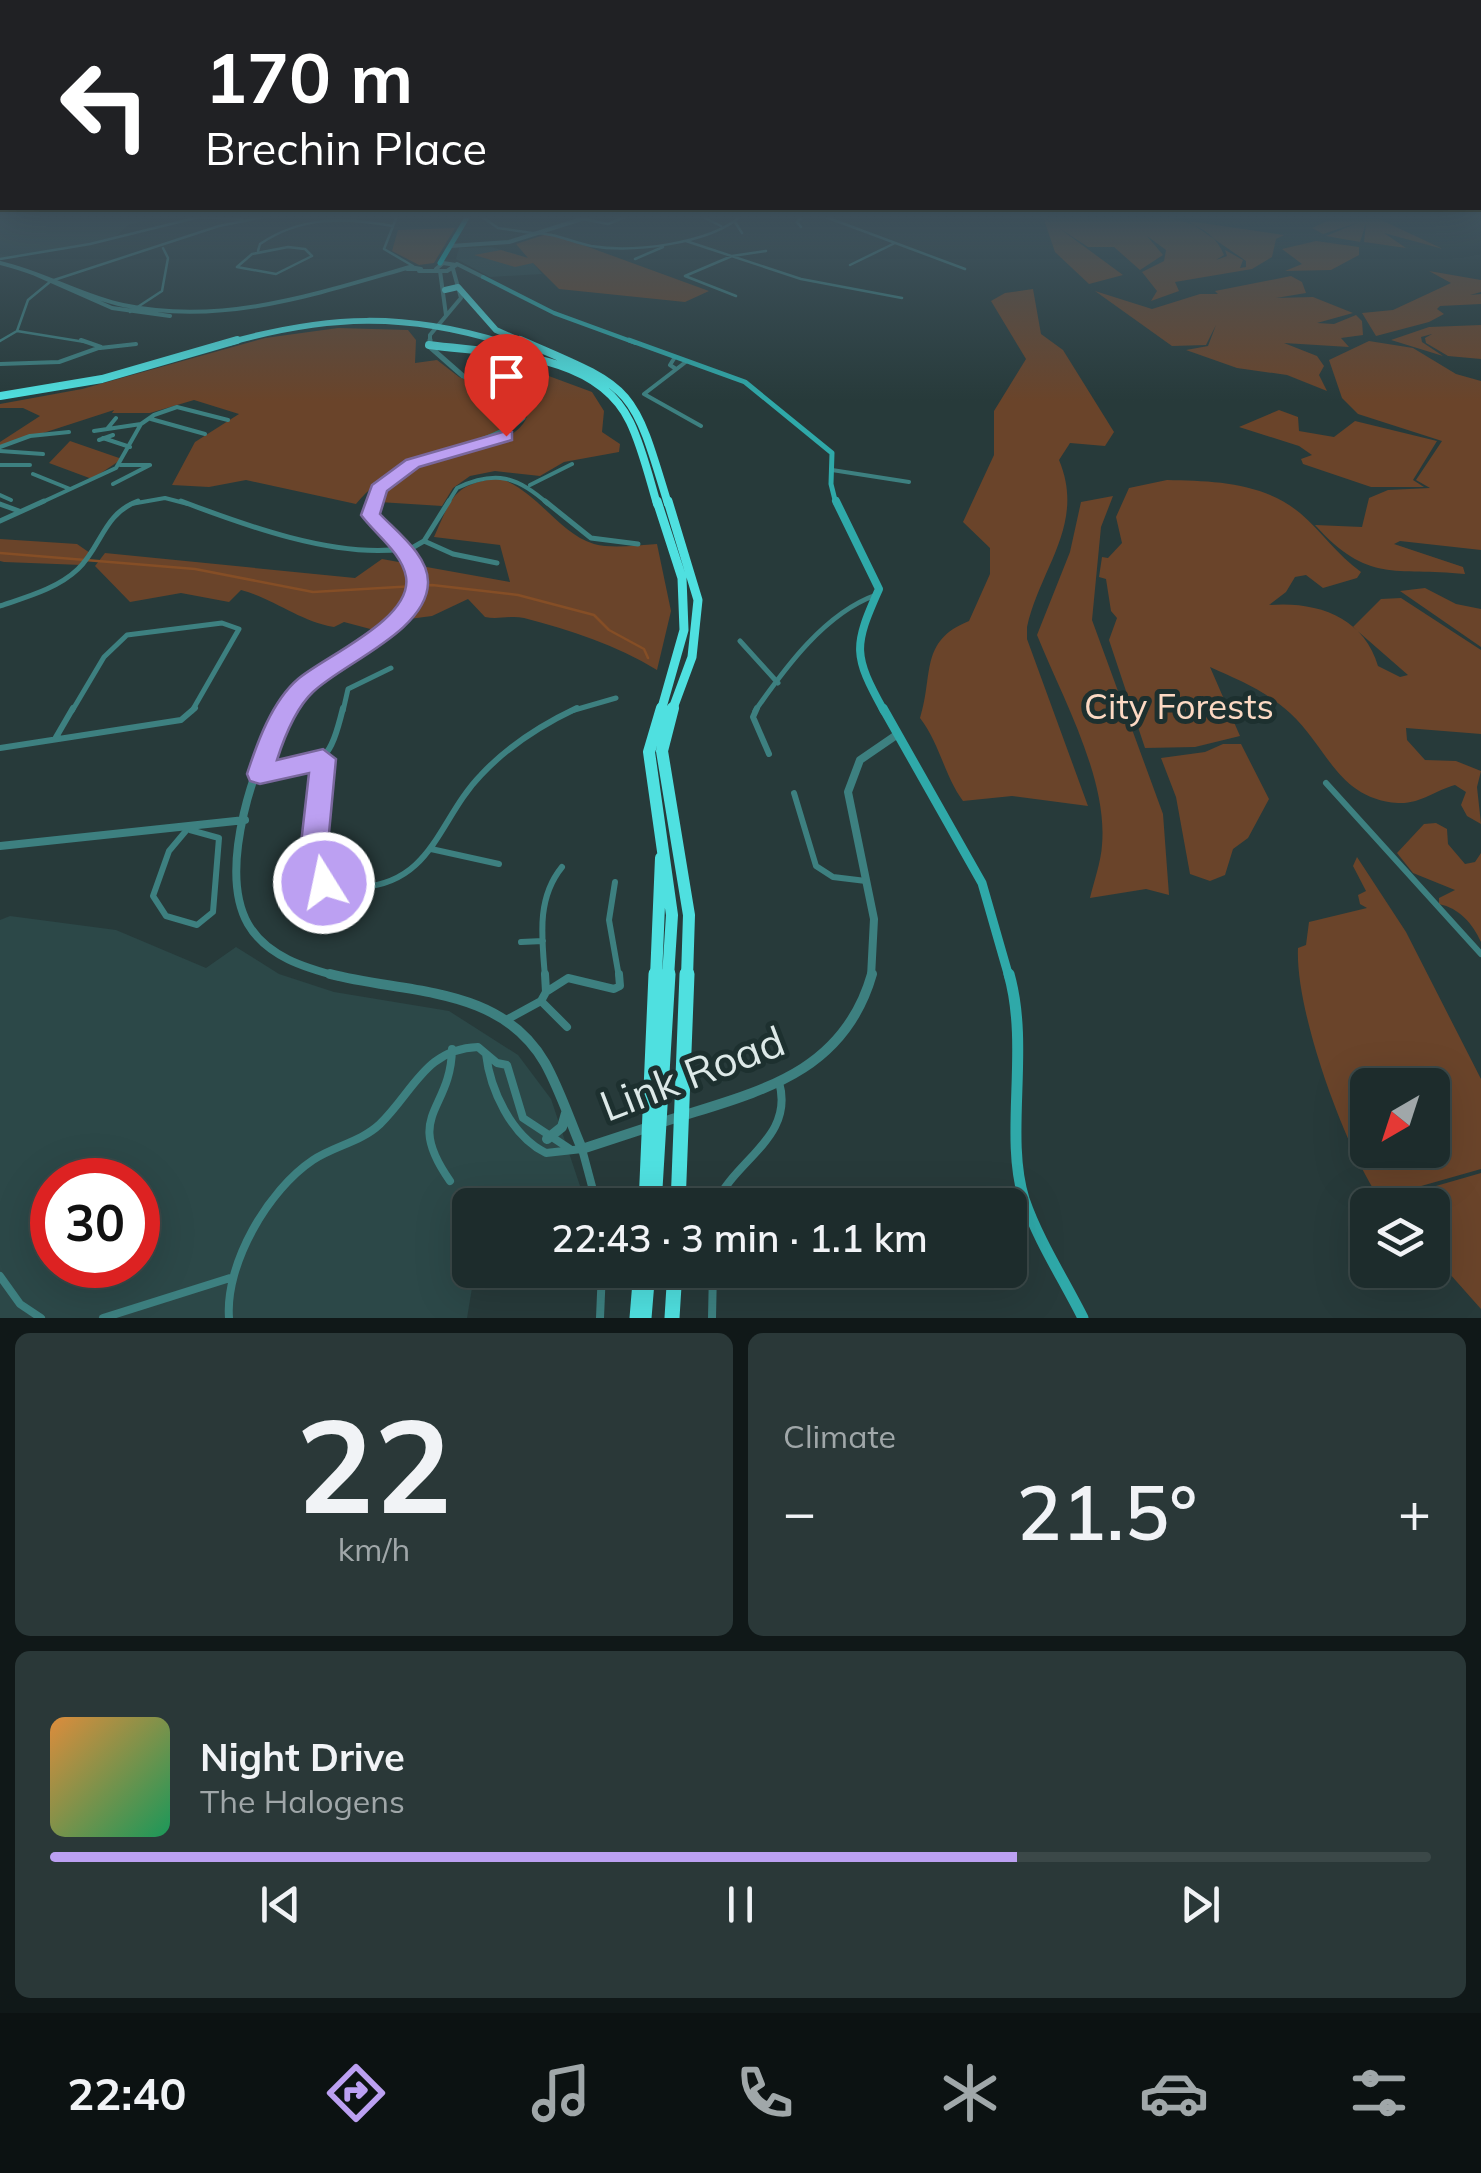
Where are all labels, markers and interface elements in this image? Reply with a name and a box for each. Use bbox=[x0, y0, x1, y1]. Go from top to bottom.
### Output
text: 170 m bbox=[205, 33, 413, 121]
icon: left bbox=[40, 40, 170, 170]
text: Brechin Place bbox=[205, 120, 487, 176]
pin bbox=[464, 334, 549, 437]
icon: arrive bbox=[479, 349, 534, 404]
park label: City Forests bbox=[1084, 684, 1274, 728]
position arrow bbox=[272, 831, 376, 935]
street label: Link Road bbox=[592, 1014, 792, 1132]
north arrow bbox=[1350, 1068, 1450, 1168]
map controls bbox=[1350, 1068, 1450, 1288]
speed limit sign: 30 bbox=[30, 1158, 160, 1288]
button: layers bbox=[1350, 1188, 1450, 1288]
text: 22:43 · 3 min · 1.1 km bbox=[551, 1214, 928, 1262]
text: 22 bbox=[296, 1382, 452, 1546]
text: Climate bbox=[783, 1416, 896, 1456]
text: 21.5° bbox=[1017, 1465, 1197, 1559]
text: − bbox=[783, 1477, 816, 1546]
text: + bbox=[1398, 1477, 1431, 1546]
text: km/h bbox=[338, 1529, 410, 1569]
text: Night Drive bbox=[200, 1733, 405, 1781]
text: The Halogens bbox=[200, 1781, 405, 1821]
icon: previous bbox=[253, 1877, 308, 1932]
icon: pause bbox=[713, 1877, 768, 1932]
icon: next bbox=[1173, 1877, 1228, 1932]
icon: directions bbox=[321, 2058, 391, 2128]
icon: music bbox=[526, 2058, 596, 2128]
icon: phone bbox=[730, 2058, 800, 2128]
icon: climate bbox=[935, 2058, 1005, 2128]
icon: car bbox=[1139, 2058, 1209, 2128]
icon: filters bbox=[1344, 2058, 1414, 2128]
text: 22:40 bbox=[67, 2065, 186, 2121]

